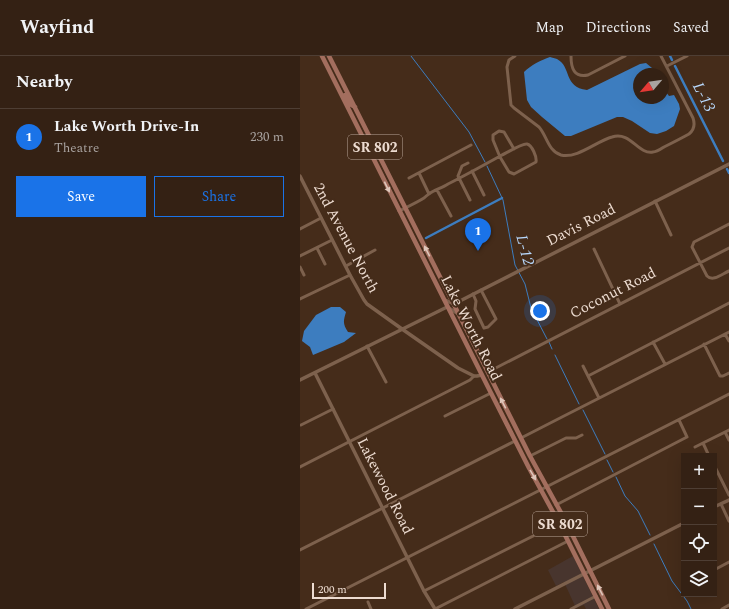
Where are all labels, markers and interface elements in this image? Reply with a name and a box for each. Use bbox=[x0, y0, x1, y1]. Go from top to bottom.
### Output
text: Wayfind bbox=[20, 13, 94, 42]
text: Map bbox=[536, 17, 564, 38]
text: Directions bbox=[586, 17, 651, 38]
text: Saved bbox=[673, 17, 709, 38]
north arrow bbox=[633, 68, 669, 104]
text: Nearby bbox=[16, 69, 72, 95]
water label: L-13 bbox=[686, 78, 722, 116]
text: Lake Worth Drive-In bbox=[54, 115, 199, 138]
text: 1 bbox=[25, 127, 33, 147]
text: 230 m bbox=[250, 127, 284, 147]
road number: SR 802 bbox=[348, 135, 402, 159]
text: Theatre bbox=[54, 138, 99, 158]
button: Save bbox=[16, 176, 146, 217]
button: Share bbox=[154, 176, 284, 217]
street label: 2nd Avenue North bbox=[307, 179, 385, 297]
one-way arrow bbox=[384, 181, 390, 193]
street label: Davis Road bbox=[542, 198, 620, 252]
pin: 1 bbox=[465, 218, 491, 251]
water label: L-12 bbox=[509, 232, 541, 268]
one-way arrow bbox=[424, 245, 430, 256]
street label: Coconut Road bbox=[566, 261, 660, 325]
street label: Lake Worth Road bbox=[434, 271, 508, 385]
your location bbox=[530, 301, 550, 321]
one-way arrow bbox=[500, 397, 506, 409]
street label: Lakewood Road bbox=[351, 434, 419, 538]
map controls bbox=[681, 453, 717, 597]
button: + bbox=[681, 453, 717, 489]
one-way arrow bbox=[530, 469, 537, 481]
button: − bbox=[681, 489, 717, 525]
road number: SR 802 bbox=[533, 512, 587, 536]
button: locate bbox=[681, 525, 717, 561]
button: layers bbox=[681, 561, 717, 597]
scale bar bbox=[312, 581, 386, 600]
text: 200 m bbox=[318, 581, 347, 598]
one-way arrow bbox=[596, 584, 603, 596]

